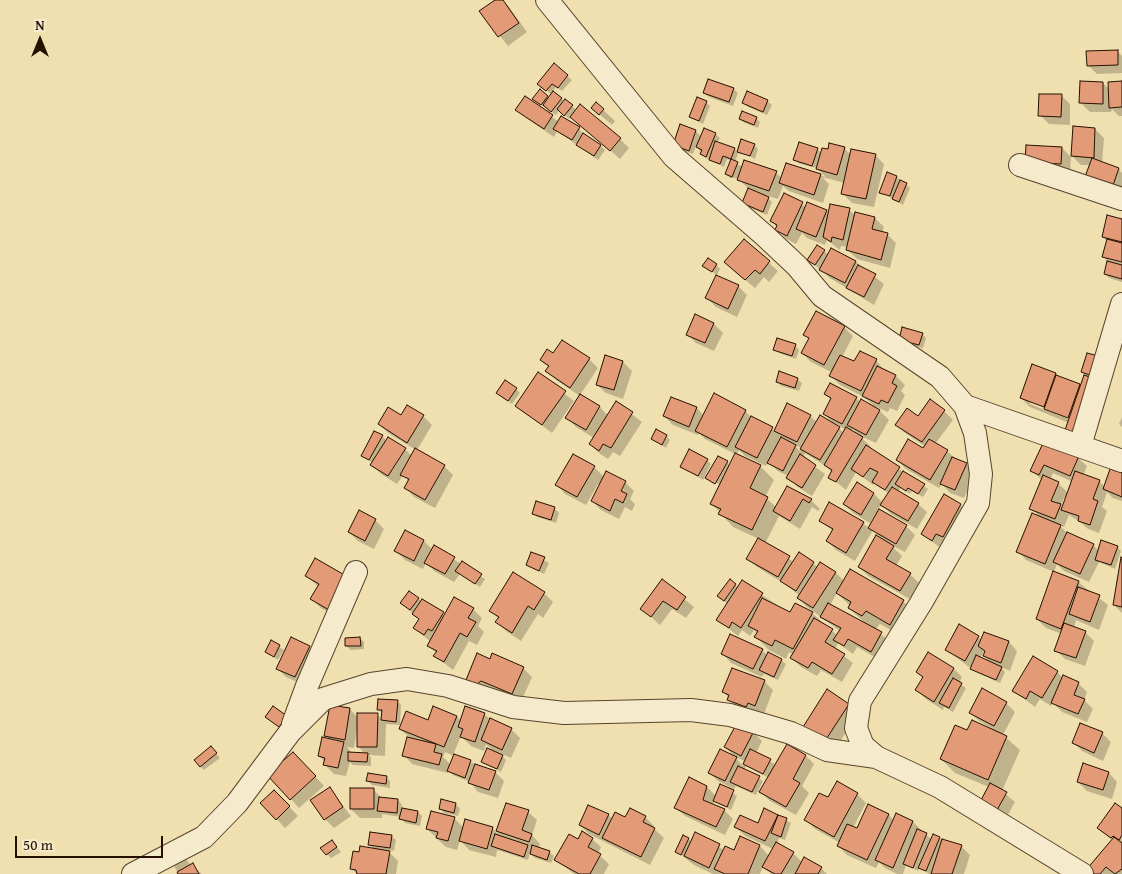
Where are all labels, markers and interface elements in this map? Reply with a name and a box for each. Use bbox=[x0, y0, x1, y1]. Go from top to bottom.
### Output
north arrow bbox=[15, 15, 65, 65]
text: N bbox=[35, 15, 45, 35]
scale bar bbox=[18, 826, 165, 858]
text: 50 m bbox=[23, 834, 53, 855]

